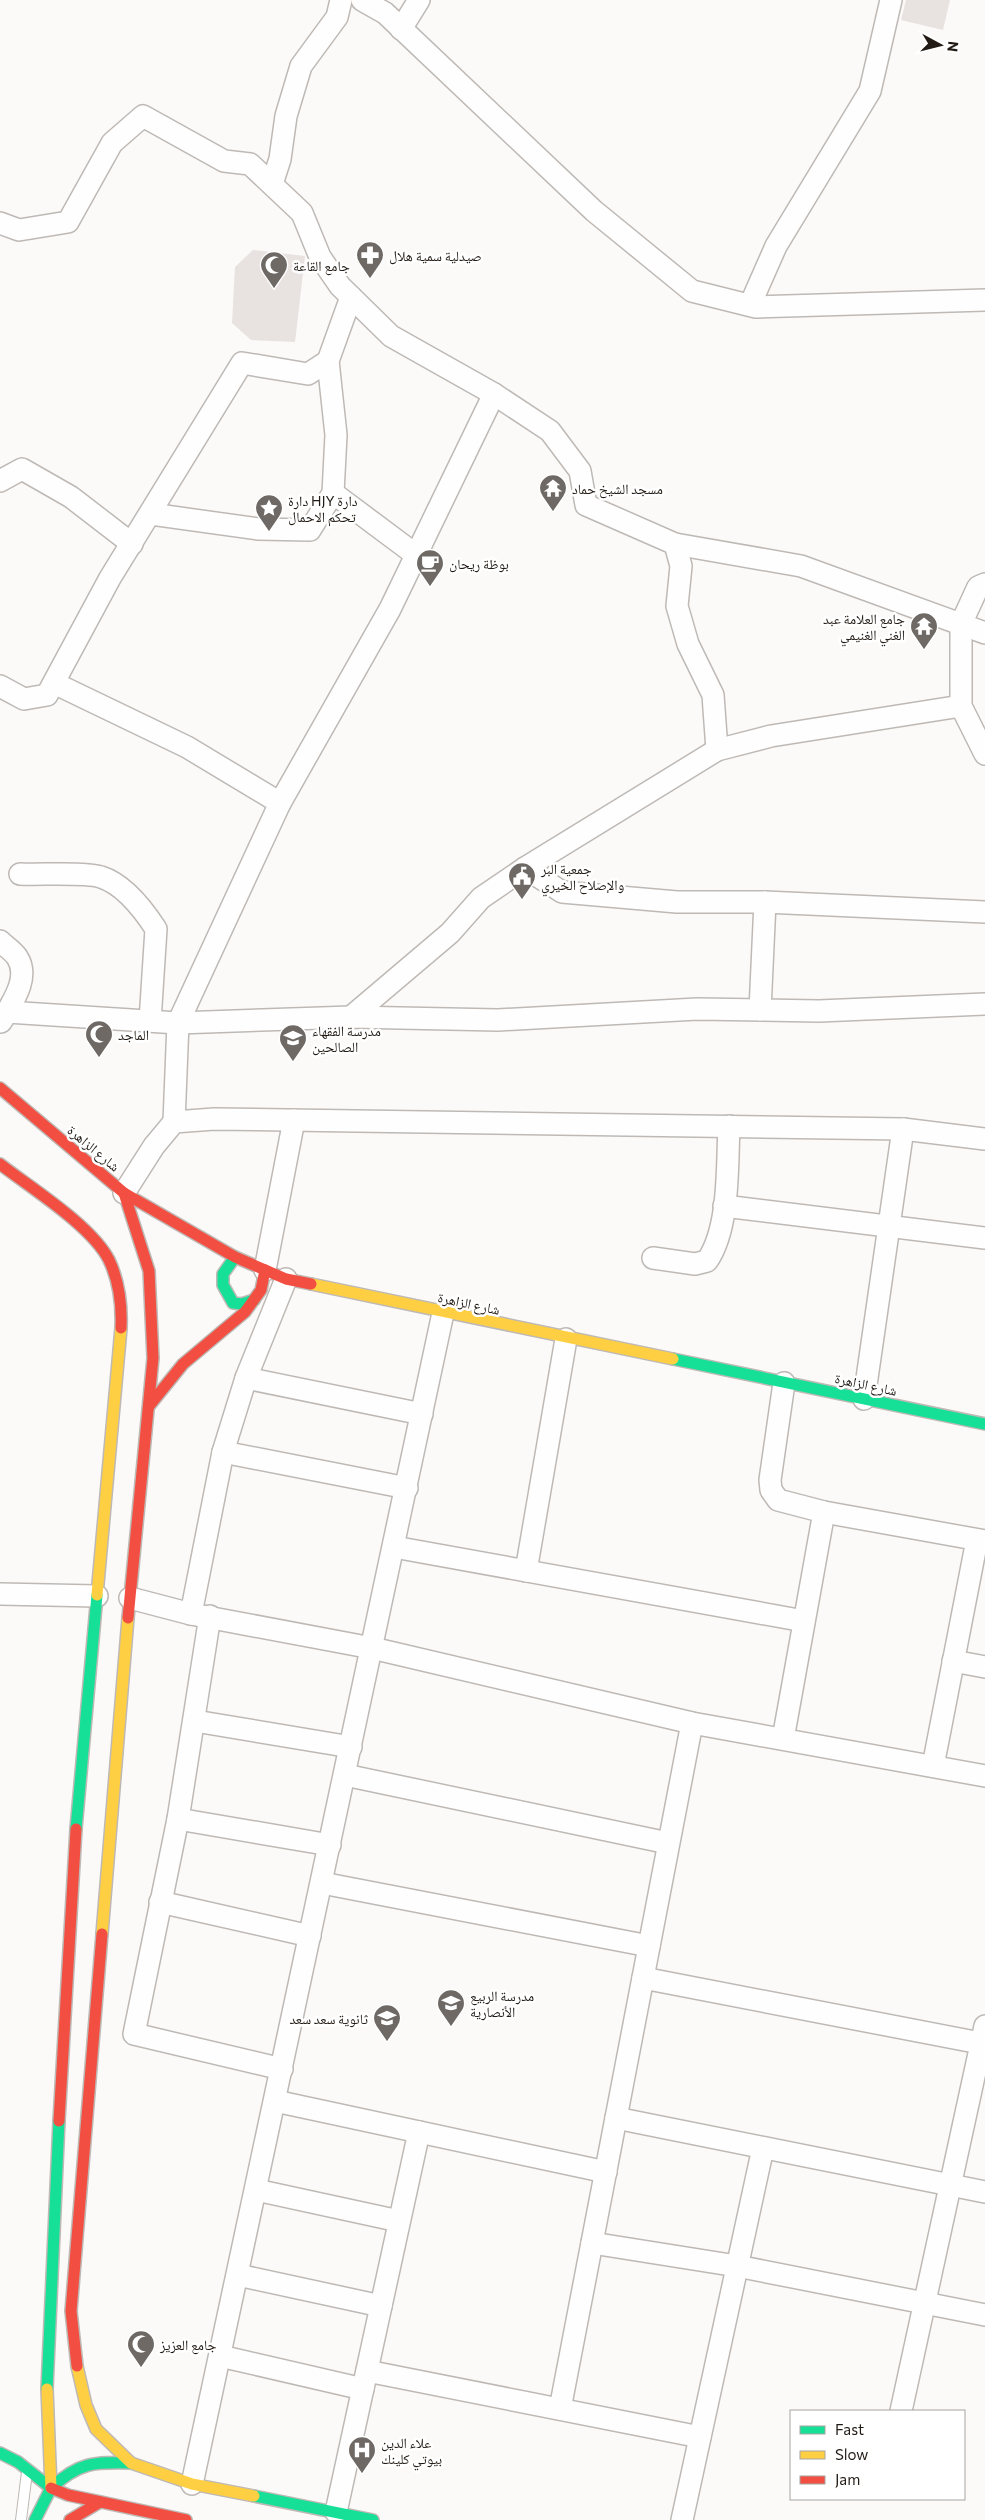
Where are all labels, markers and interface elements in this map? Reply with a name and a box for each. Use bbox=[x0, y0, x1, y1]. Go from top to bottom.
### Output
north arrow bbox=[915, 20, 965, 70]
text: N bbox=[944, 40, 962, 53]
pharmacy icon: صيدلية سمية هلال bbox=[355, 240, 385, 279]
place label: صيدلية سمية هلال bbox=[389, 247, 482, 265]
mosque icon: جامع القاعة bbox=[259, 250, 289, 289]
place label: جامع القاعة bbox=[293, 257, 350, 276]
temple icon: مسجد الشيخ حماد bbox=[538, 473, 568, 512]
place label: مسجد الشيخ حماد bbox=[572, 480, 663, 499]
place label: دارة HJY دارة تحكم الاحمال bbox=[288, 492, 358, 527]
place icon: دارة HJY دارة تحكم الاحمال bbox=[254, 493, 284, 532]
cafe icon: بوظة ريحان bbox=[415, 548, 445, 587]
place label: بوظة ريحان bbox=[449, 555, 509, 573]
place label: جامع العلامة عبد الغني الغنيمي bbox=[823, 610, 905, 646]
temple icon: جامع العلامة عبد الغني الغنيمي bbox=[909, 611, 939, 650]
place label: جمعية البر والإصلاح الخيري bbox=[540, 860, 624, 896]
public building icon: جمعية البر والإصلاح الخيري bbox=[507, 861, 537, 900]
mosque icon: الماجد bbox=[84, 1019, 114, 1058]
place label: مدرسة الفقهاء الصالحين bbox=[312, 1022, 381, 1056]
school or university icon: مدرسة الفقهاء الصالحين bbox=[278, 1023, 308, 1062]
place label: الماجد bbox=[118, 1026, 149, 1043]
street label: شارع الزاهرة bbox=[63, 1121, 124, 1176]
street label: شارع الزاهرة bbox=[436, 1288, 502, 1320]
street label: شارع الزاهرة bbox=[833, 1369, 899, 1401]
place label: مدرسة الربيع الأنصارية bbox=[470, 1987, 534, 2021]
school or university icon: مدرسة الربيع الأنصارية bbox=[436, 1988, 466, 2027]
school or university icon: ثانوية سعد سعد bbox=[372, 2003, 402, 2042]
place label: ثانوية سعد سعد bbox=[289, 2010, 368, 2028]
mosque icon: جامع العزيز bbox=[126, 2329, 156, 2368]
place label: جامع العزيز bbox=[159, 2336, 216, 2355]
legend bbox=[790, 2410, 965, 2500]
text: Fast bbox=[835, 2420, 864, 2438]
place label: علاء الدين بيوتي كلينك bbox=[381, 2434, 442, 2470]
hospital icon: علاء الدين بيوتي كلينك bbox=[347, 2435, 377, 2474]
text: Slow bbox=[835, 2445, 868, 2463]
text: Jam bbox=[835, 2470, 860, 2488]

